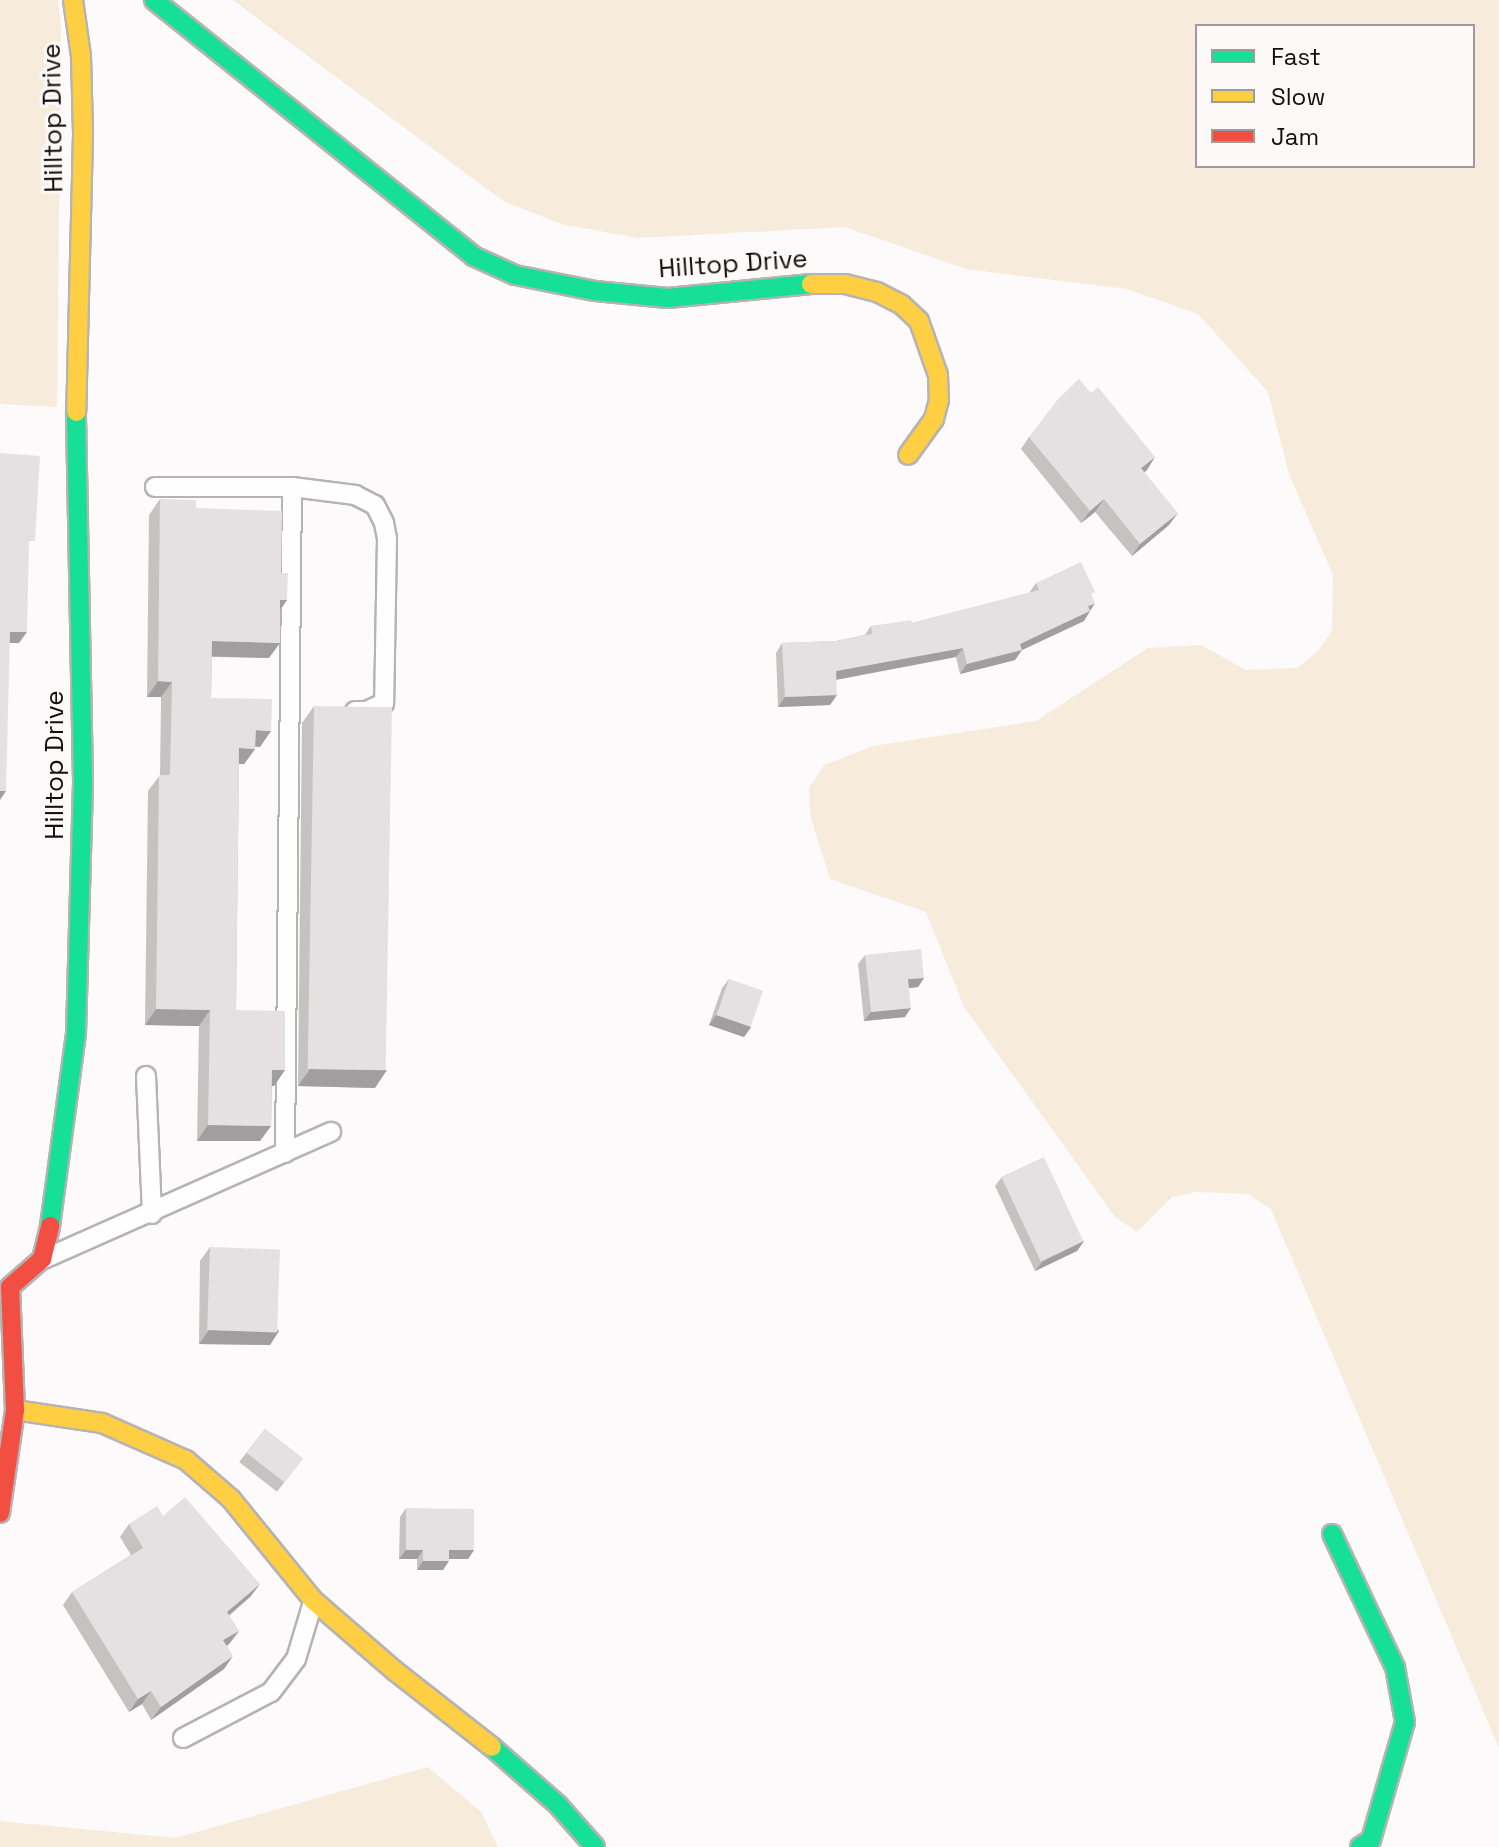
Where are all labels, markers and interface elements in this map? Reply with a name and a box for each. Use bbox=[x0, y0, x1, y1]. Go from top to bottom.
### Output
legend bbox=[1195, 24, 1475, 168]
text: Fast bbox=[1271, 41, 1321, 72]
street label: Hilltop Drive bbox=[36, 43, 70, 193]
text: Slow bbox=[1271, 81, 1325, 112]
text: Jam bbox=[1271, 121, 1319, 152]
street label: Hilltop Drive bbox=[657, 243, 809, 285]
street label: Hilltop Drive bbox=[39, 690, 71, 840]

